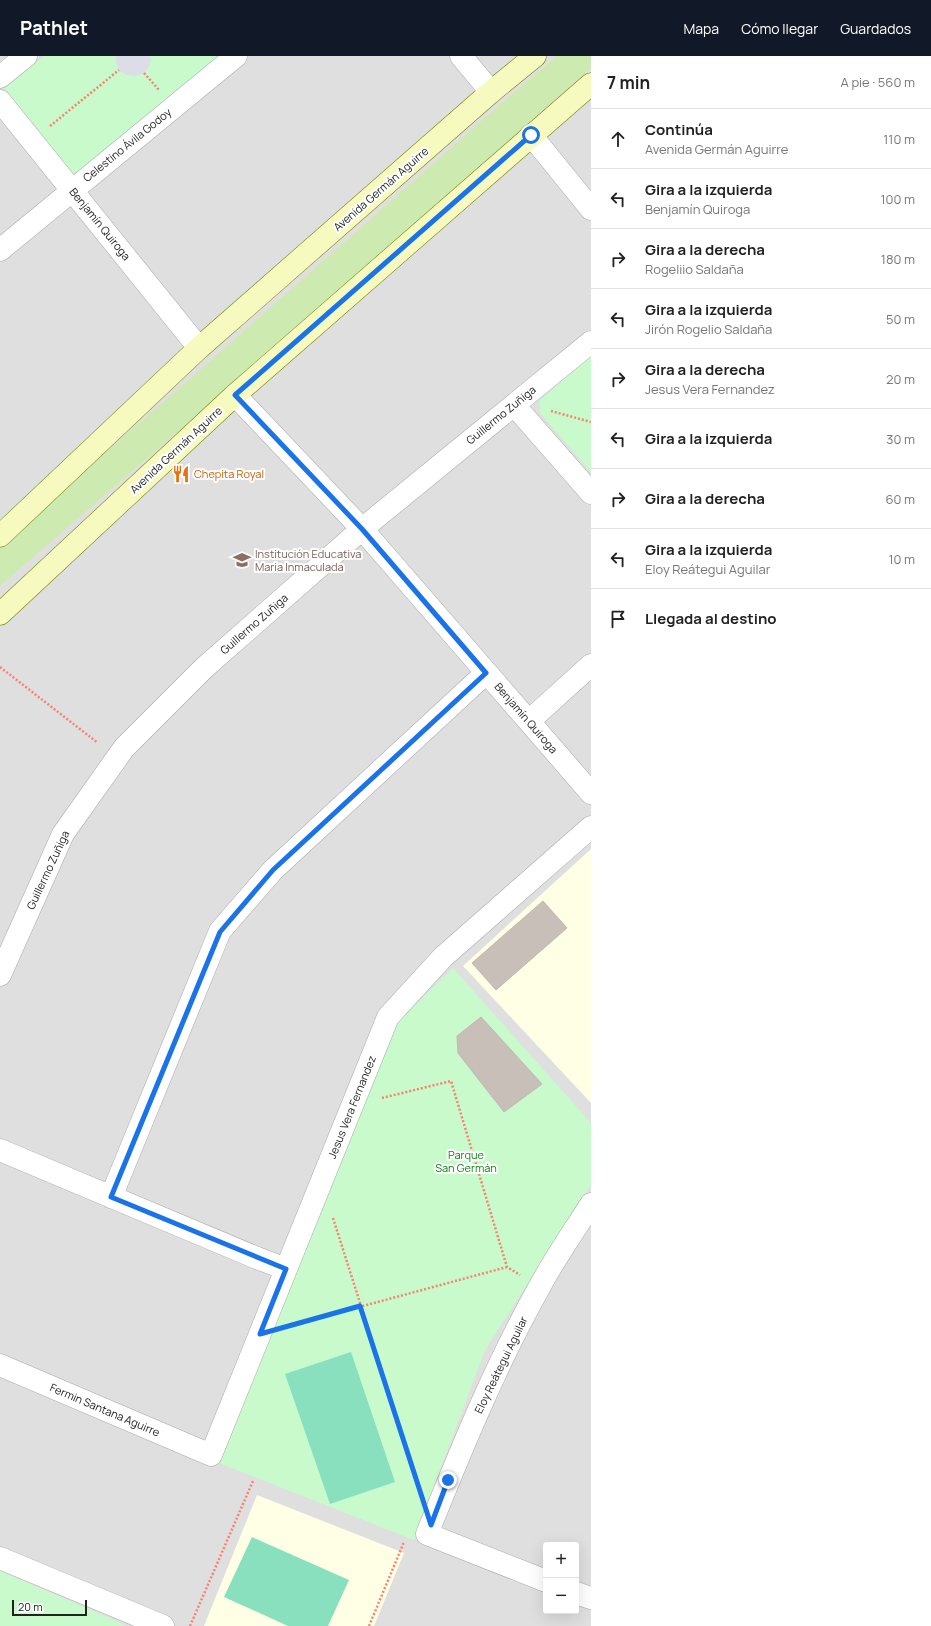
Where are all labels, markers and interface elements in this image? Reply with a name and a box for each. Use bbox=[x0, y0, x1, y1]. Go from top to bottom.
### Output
text: Pathlet bbox=[20, 15, 88, 41]
text: Mapa bbox=[684, 19, 719, 38]
text: Cómo llegar bbox=[741, 19, 818, 38]
text: Guardados bbox=[840, 19, 911, 38]
text: 7 min bbox=[607, 71, 650, 94]
text: A pie · 560 m bbox=[841, 73, 915, 91]
street label: Celestino Ávila Godoy bbox=[79, 104, 174, 185]
text: Continúa bbox=[645, 119, 713, 140]
route start bbox=[522, 126, 540, 144]
icon: ahead bbox=[607, 128, 629, 150]
text: 110 m bbox=[883, 130, 915, 148]
text: Avenida Germán Aguirre bbox=[645, 140, 788, 158]
street label: Avenida Germán Aguirre bbox=[330, 143, 432, 234]
text: Gira a la izquierda bbox=[645, 179, 772, 200]
street label: Benjamín Quiroga bbox=[67, 184, 134, 263]
icon: left bbox=[607, 188, 629, 210]
text: 100 m bbox=[880, 190, 915, 208]
text: Benjamín Quiroga bbox=[645, 200, 750, 218]
text: Gira a la derecha bbox=[645, 239, 765, 260]
icon: right bbox=[607, 248, 629, 270]
text: 180 m bbox=[881, 250, 915, 268]
text: Rogeliio Saldaña bbox=[645, 260, 744, 278]
text: Gira a la izquierda bbox=[645, 299, 772, 320]
icon: left bbox=[607, 308, 629, 330]
text: 50 m bbox=[886, 310, 915, 328]
text: Jirón Rogelio Saldaña bbox=[645, 320, 772, 338]
text: Gira a la derecha bbox=[645, 359, 765, 380]
icon: right bbox=[607, 368, 629, 390]
text: 20 m bbox=[886, 370, 915, 388]
text: Jesus Vera Fernandez bbox=[645, 380, 775, 398]
street label: Guillermo Zuñiga bbox=[463, 382, 539, 447]
street label: Avenida Germán Aguirre bbox=[126, 402, 226, 496]
icon: left bbox=[607, 428, 629, 450]
text: Gira a la izquierda bbox=[645, 428, 772, 449]
text: 30 m bbox=[886, 430, 915, 448]
restaurant icon: Chepita Royal bbox=[171, 464, 191, 484]
place label: Chepita Royal bbox=[194, 466, 264, 481]
icon: right bbox=[607, 488, 629, 510]
text: Gira a la derecha bbox=[645, 488, 765, 509]
text: 60 m bbox=[885, 490, 915, 508]
text: Gira a la izquierda bbox=[645, 539, 772, 560]
place label: Institución Educativa Maria Inmaculada bbox=[255, 546, 361, 574]
icon: left bbox=[607, 548, 629, 570]
school or university icon: Institución Educativa Maria Inmaculada bbox=[232, 550, 252, 570]
text: 10 m bbox=[888, 550, 915, 568]
text: Eloy Reátegui Aguilar bbox=[645, 560, 770, 578]
street label: Guillermo Zuñiga bbox=[217, 590, 291, 657]
icon: arrive bbox=[607, 608, 629, 630]
text: Llegada al destino bbox=[645, 608, 777, 629]
street label: Benjamín Quiroga bbox=[491, 679, 561, 756]
street label: Guillermo Zuñiga bbox=[23, 828, 72, 912]
street label: Jesus Vera Fernandez bbox=[324, 1053, 379, 1161]
park label: Parque San Germán bbox=[435, 1147, 497, 1175]
street label: Eloy Reátegui Aguilar bbox=[471, 1314, 531, 1416]
street label: Fermin Santana Aguirre bbox=[48, 1380, 163, 1440]
route end bbox=[439, 1471, 457, 1489]
map controls bbox=[543, 1542, 579, 1614]
button: + bbox=[543, 1542, 579, 1578]
button: − bbox=[543, 1578, 579, 1614]
scale bar bbox=[12, 1598, 87, 1617]
text: 20 m bbox=[18, 1599, 43, 1614]

